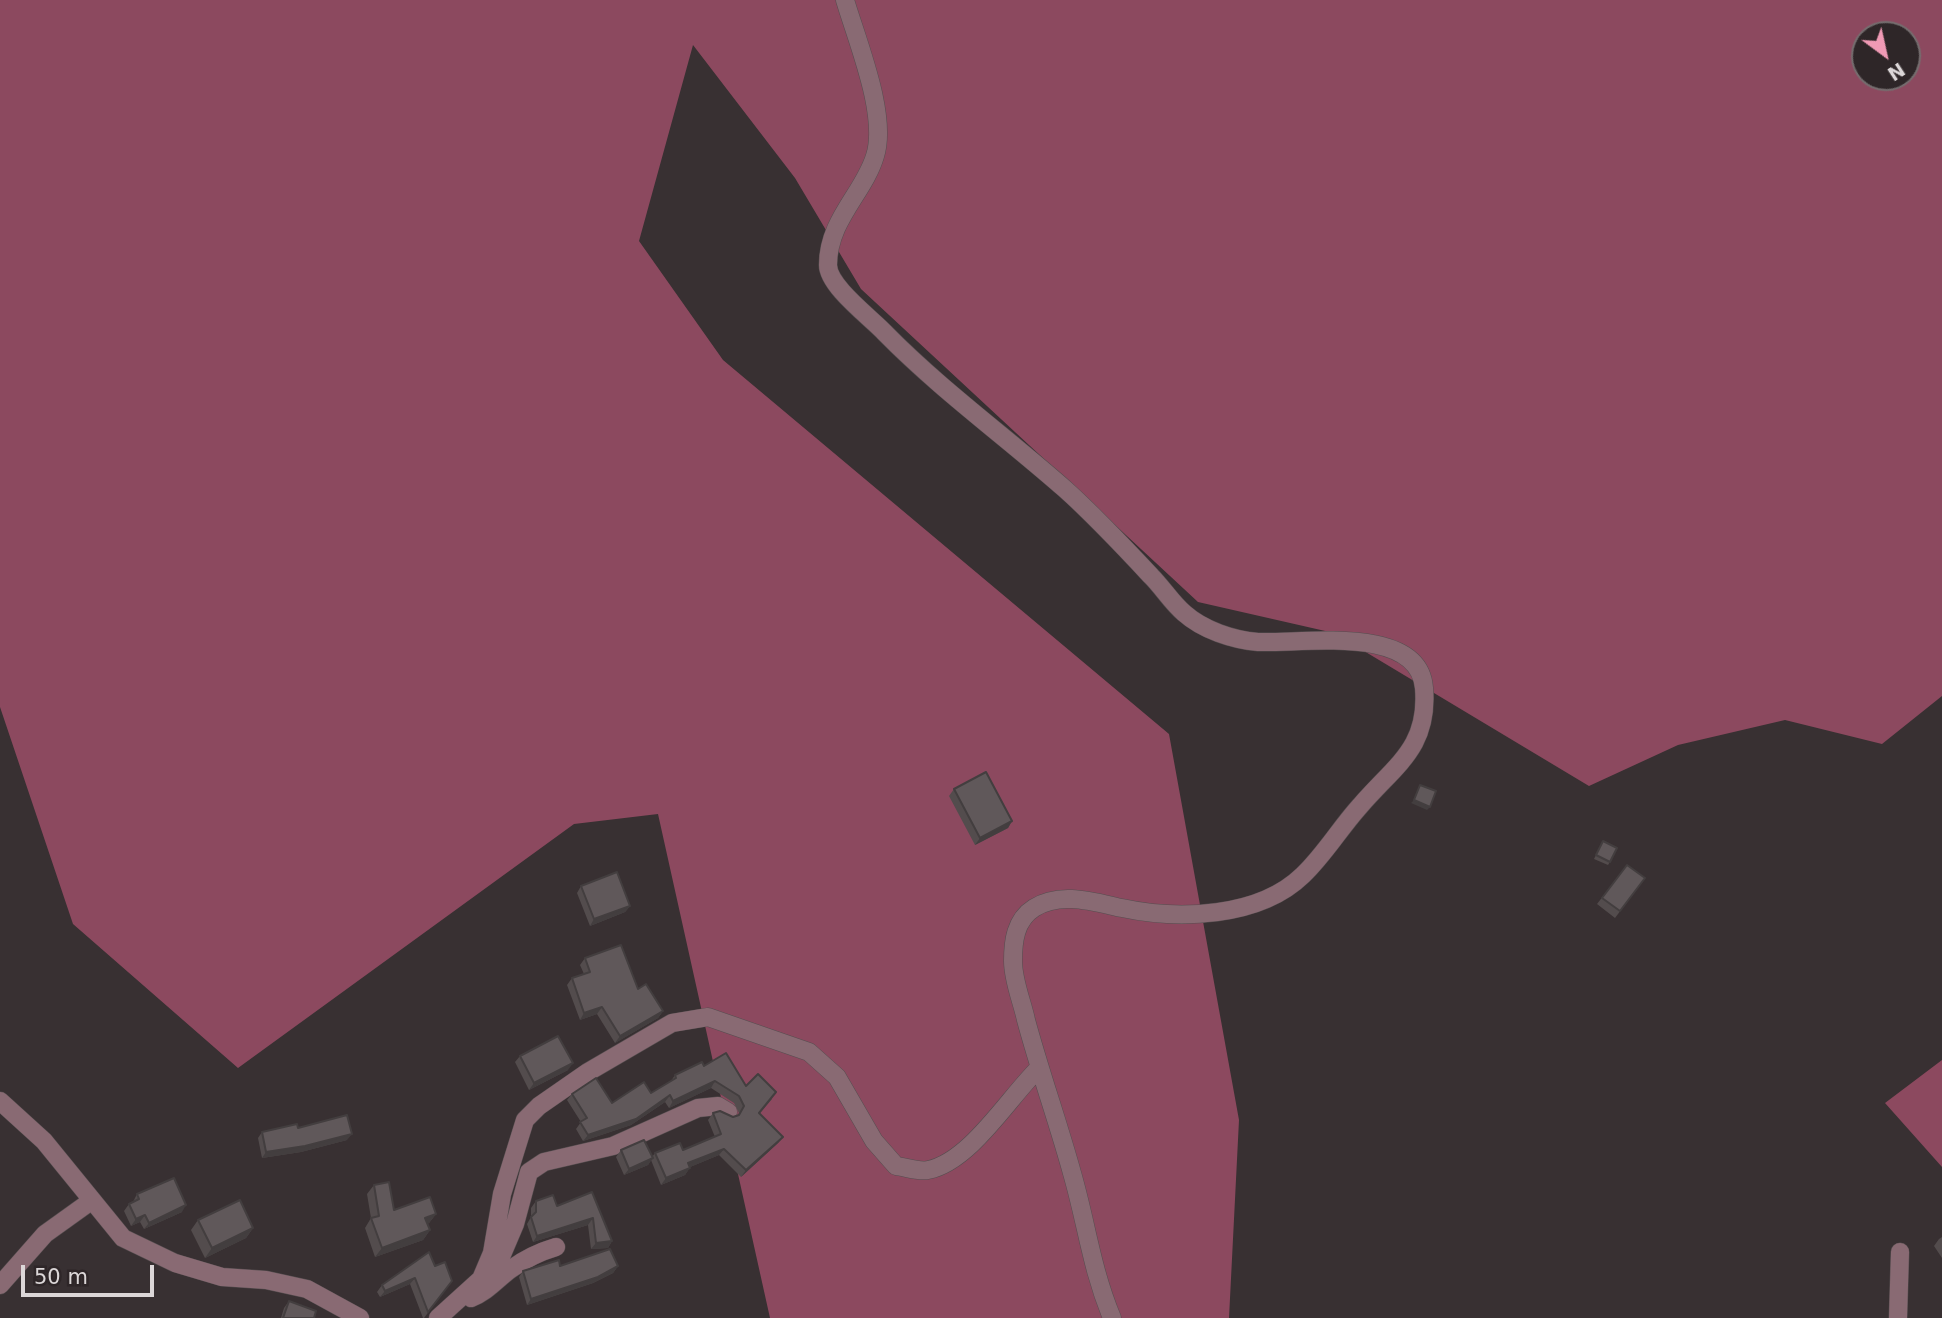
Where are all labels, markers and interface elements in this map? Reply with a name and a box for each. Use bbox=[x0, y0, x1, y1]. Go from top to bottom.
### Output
north arrow bbox=[1851, 21, 1921, 91]
text: N bbox=[1884, 58, 1909, 85]
scale bar bbox=[24, 1252, 158, 1296]
text: 50 m bbox=[34, 1265, 88, 1289]

